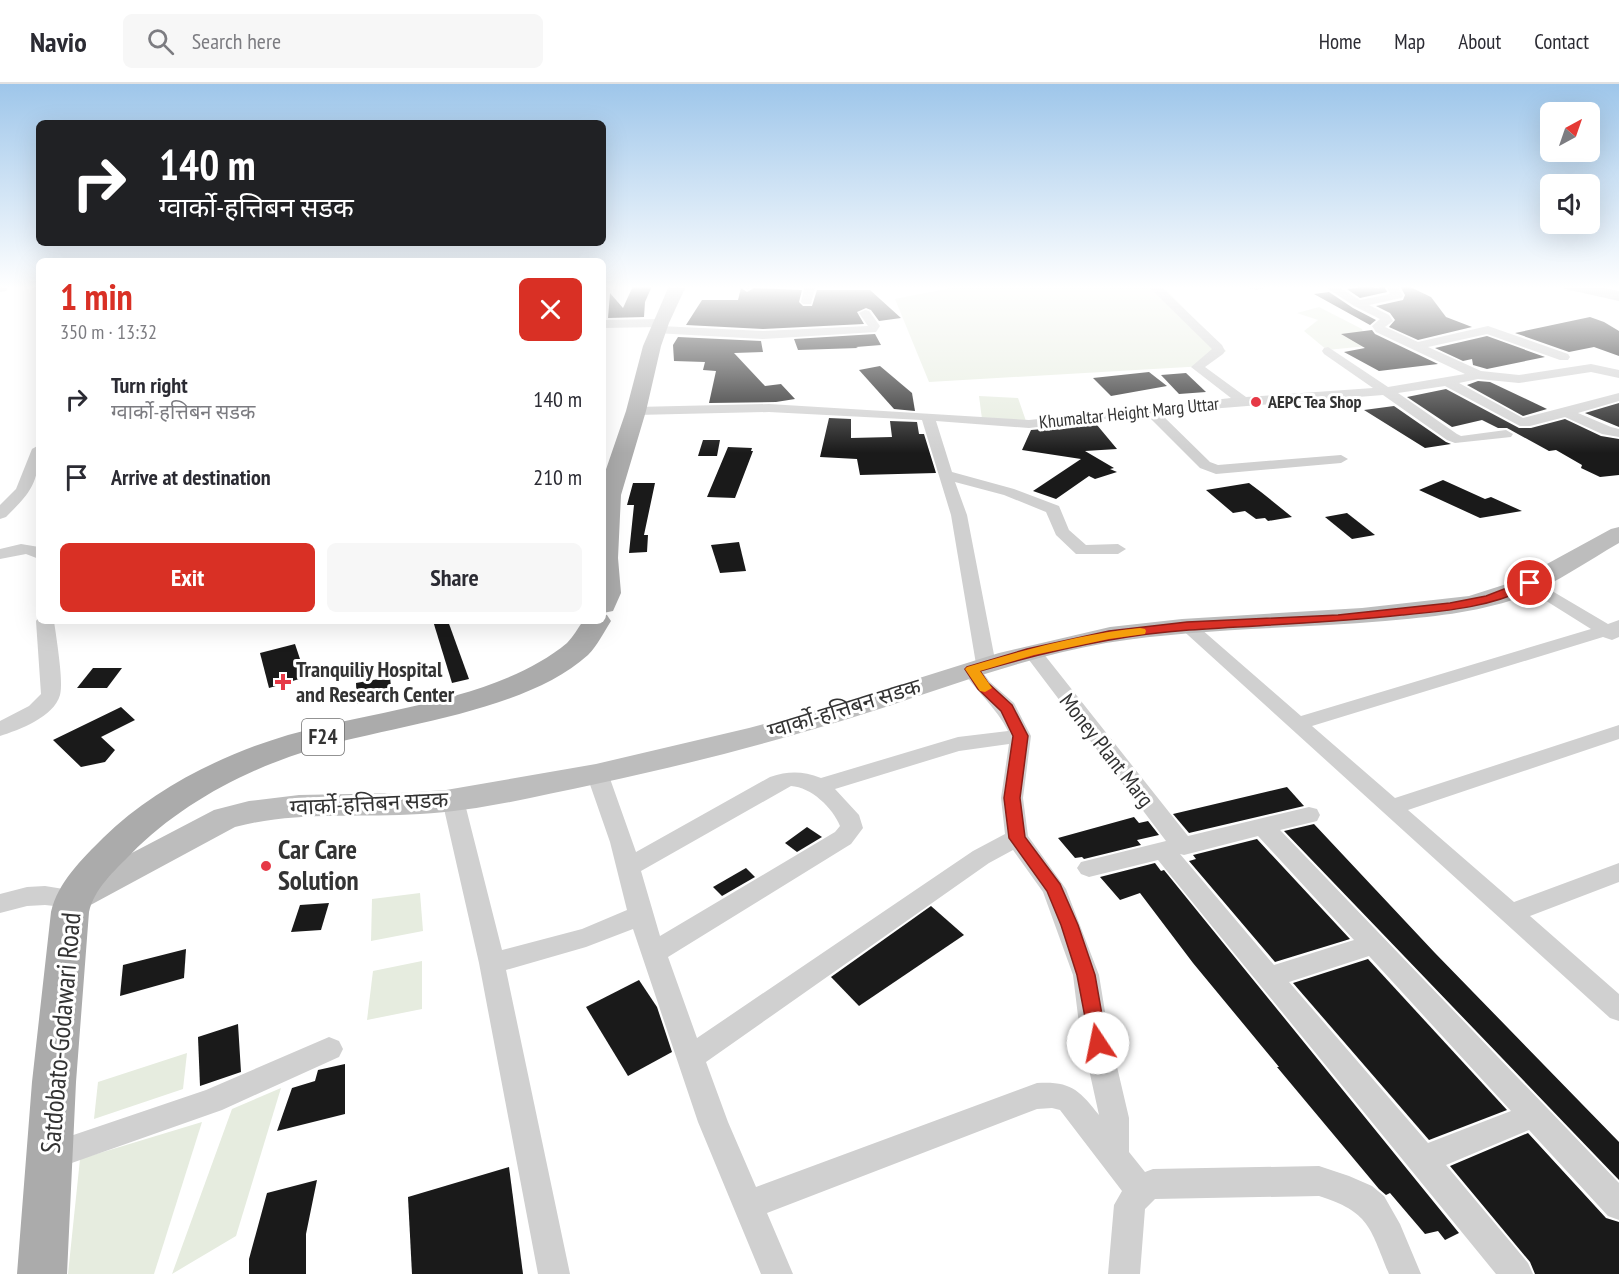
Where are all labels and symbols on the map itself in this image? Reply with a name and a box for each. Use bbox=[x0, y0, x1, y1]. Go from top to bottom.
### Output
north arrow bbox=[1540, 102, 1600, 162]
place label: AEPC Tea Shop bbox=[1267, 390, 1362, 413]
street label: Khumaltar Height Marg Uttar bbox=[1038, 392, 1220, 433]
marker: AEPC Tea Shop bbox=[1249, 395, 1263, 409]
pin bbox=[1504, 557, 1555, 608]
place label: Tranquiliy Hospital and Research Center bbox=[296, 655, 455, 708]
street label: ग्वार्को-हत्तिबन सडक bbox=[764, 671, 925, 745]
marker: Tranquiliy Hospital and Research Center bbox=[274, 673, 292, 691]
street label: Money Plant Marg bbox=[1054, 687, 1160, 813]
road number: F24 bbox=[302, 719, 344, 755]
street label: ग्वार्को-हत्तिबन सडक bbox=[289, 785, 450, 821]
place label: Car Care Solution bbox=[278, 832, 359, 897]
marker: Car Care Solution bbox=[259, 859, 273, 873]
street label: Satdobato-Godawari Road bbox=[33, 911, 87, 1155]
position arrow bbox=[1066, 1011, 1130, 1075]

